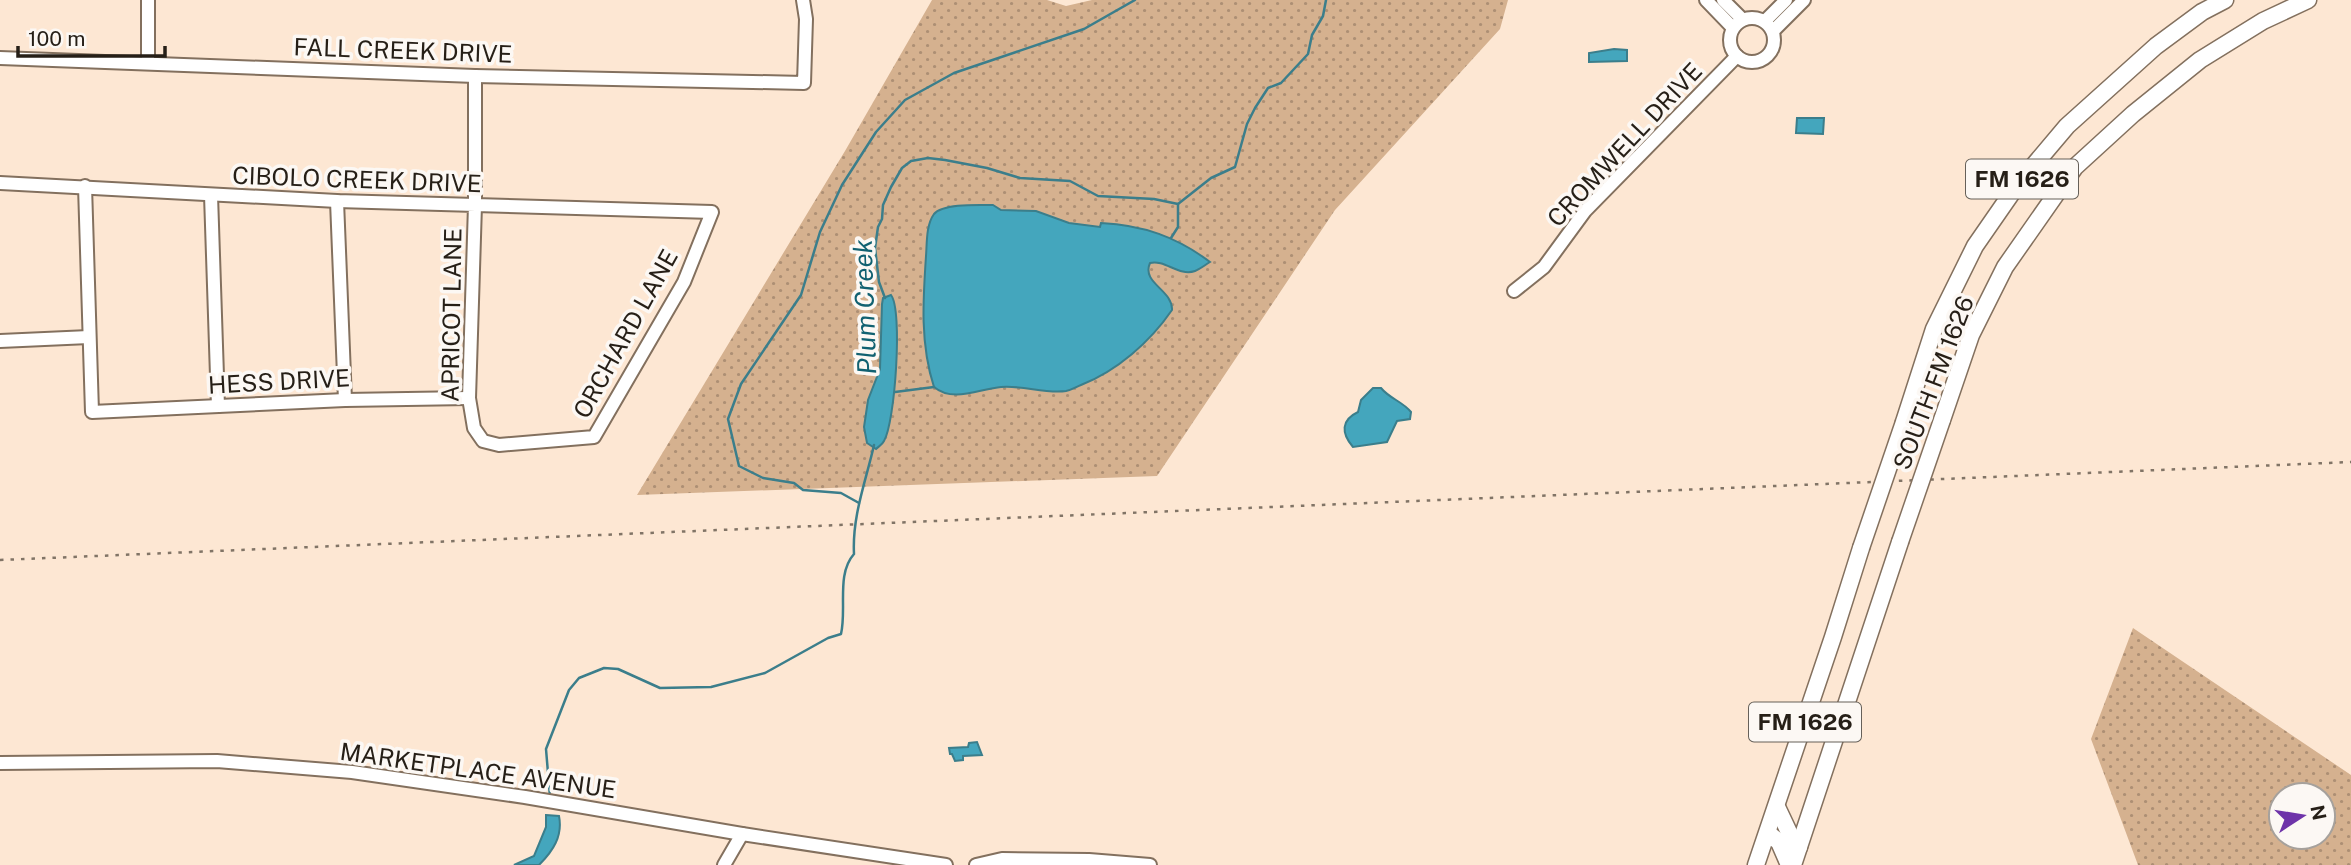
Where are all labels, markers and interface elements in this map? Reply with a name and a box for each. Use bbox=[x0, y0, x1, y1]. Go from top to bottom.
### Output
scale bar bbox=[18, 14, 164, 58]
text: 100 m bbox=[28, 26, 85, 51]
street label: FALL CREEK DRIVE bbox=[293, 32, 513, 68]
street label: CROMWELL DRIVE bbox=[1541, 57, 1707, 232]
road number: FM 1626 bbox=[1966, 160, 2078, 198]
street label: CIBOLO CREEK DRIVE bbox=[232, 161, 482, 197]
street label: APRICOT LANE bbox=[435, 228, 467, 402]
water label: Plum Creek bbox=[847, 239, 882, 375]
street label: ORCHARD LANE bbox=[567, 244, 683, 423]
street label: SOUTH FM 1626 bbox=[1887, 292, 1979, 473]
street label: HESS DRIVE bbox=[207, 363, 351, 399]
road number: FM 1626 bbox=[1749, 702, 1861, 742]
street label: MARKETPLACE AVENUE bbox=[338, 737, 618, 803]
north arrow bbox=[2267, 781, 2337, 851]
text: N bbox=[2306, 803, 2331, 822]

